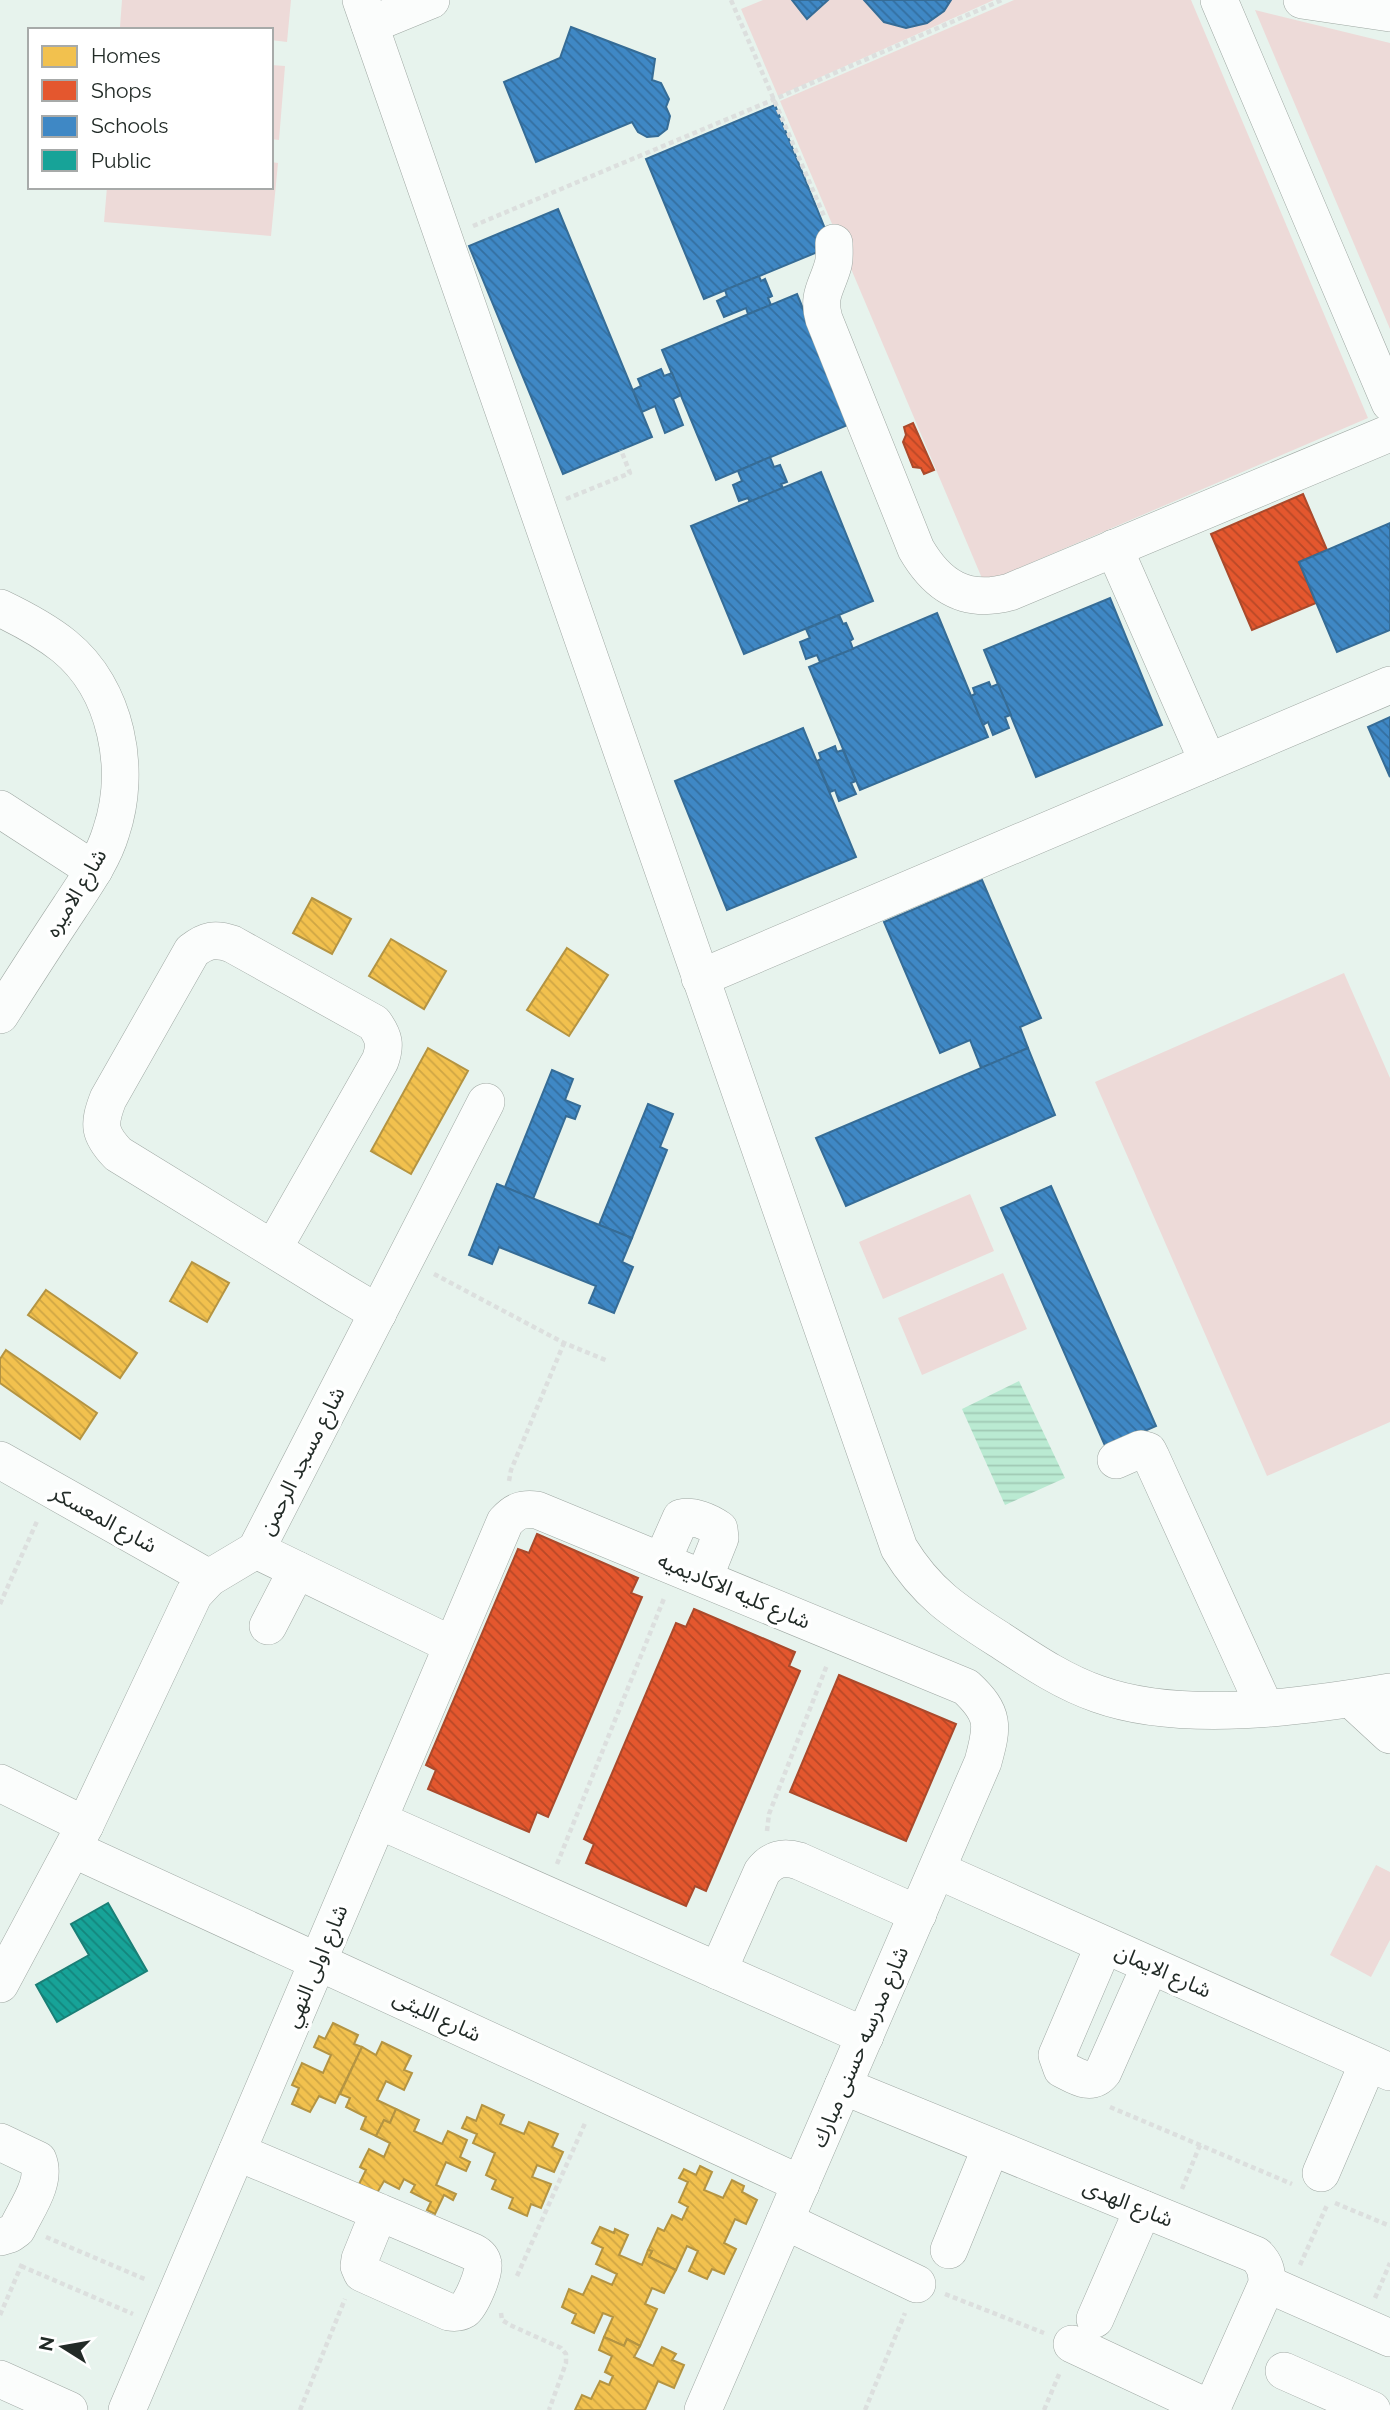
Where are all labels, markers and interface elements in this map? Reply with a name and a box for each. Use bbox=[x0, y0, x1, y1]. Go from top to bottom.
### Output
legend bbox=[28, 28, 273, 189]
text: Homes bbox=[91, 43, 161, 68]
text: Shops bbox=[91, 78, 152, 103]
text: Schools bbox=[91, 113, 168, 138]
text: Public bbox=[91, 148, 151, 173]
street label: شارع الاميره bbox=[40, 844, 114, 943]
street label: شارع مسجد الرحمن bbox=[253, 1383, 352, 1540]
street label: شارع المعسكر bbox=[45, 1479, 161, 1560]
street label: شارع كليه الاكاديميه bbox=[653, 1547, 814, 1637]
street label: شارع اولى النهي bbox=[278, 1901, 356, 2032]
street label: شارع الايمان bbox=[1110, 1938, 1215, 2006]
street label: شارع مدرسه حسنى مبارك bbox=[806, 1943, 916, 2152]
street label: شارع الليثى bbox=[388, 1984, 485, 2049]
street label: شارع الهدى bbox=[1079, 2173, 1177, 2235]
north arrow bbox=[28, 2312, 98, 2382]
text: N bbox=[34, 2335, 58, 2353]

